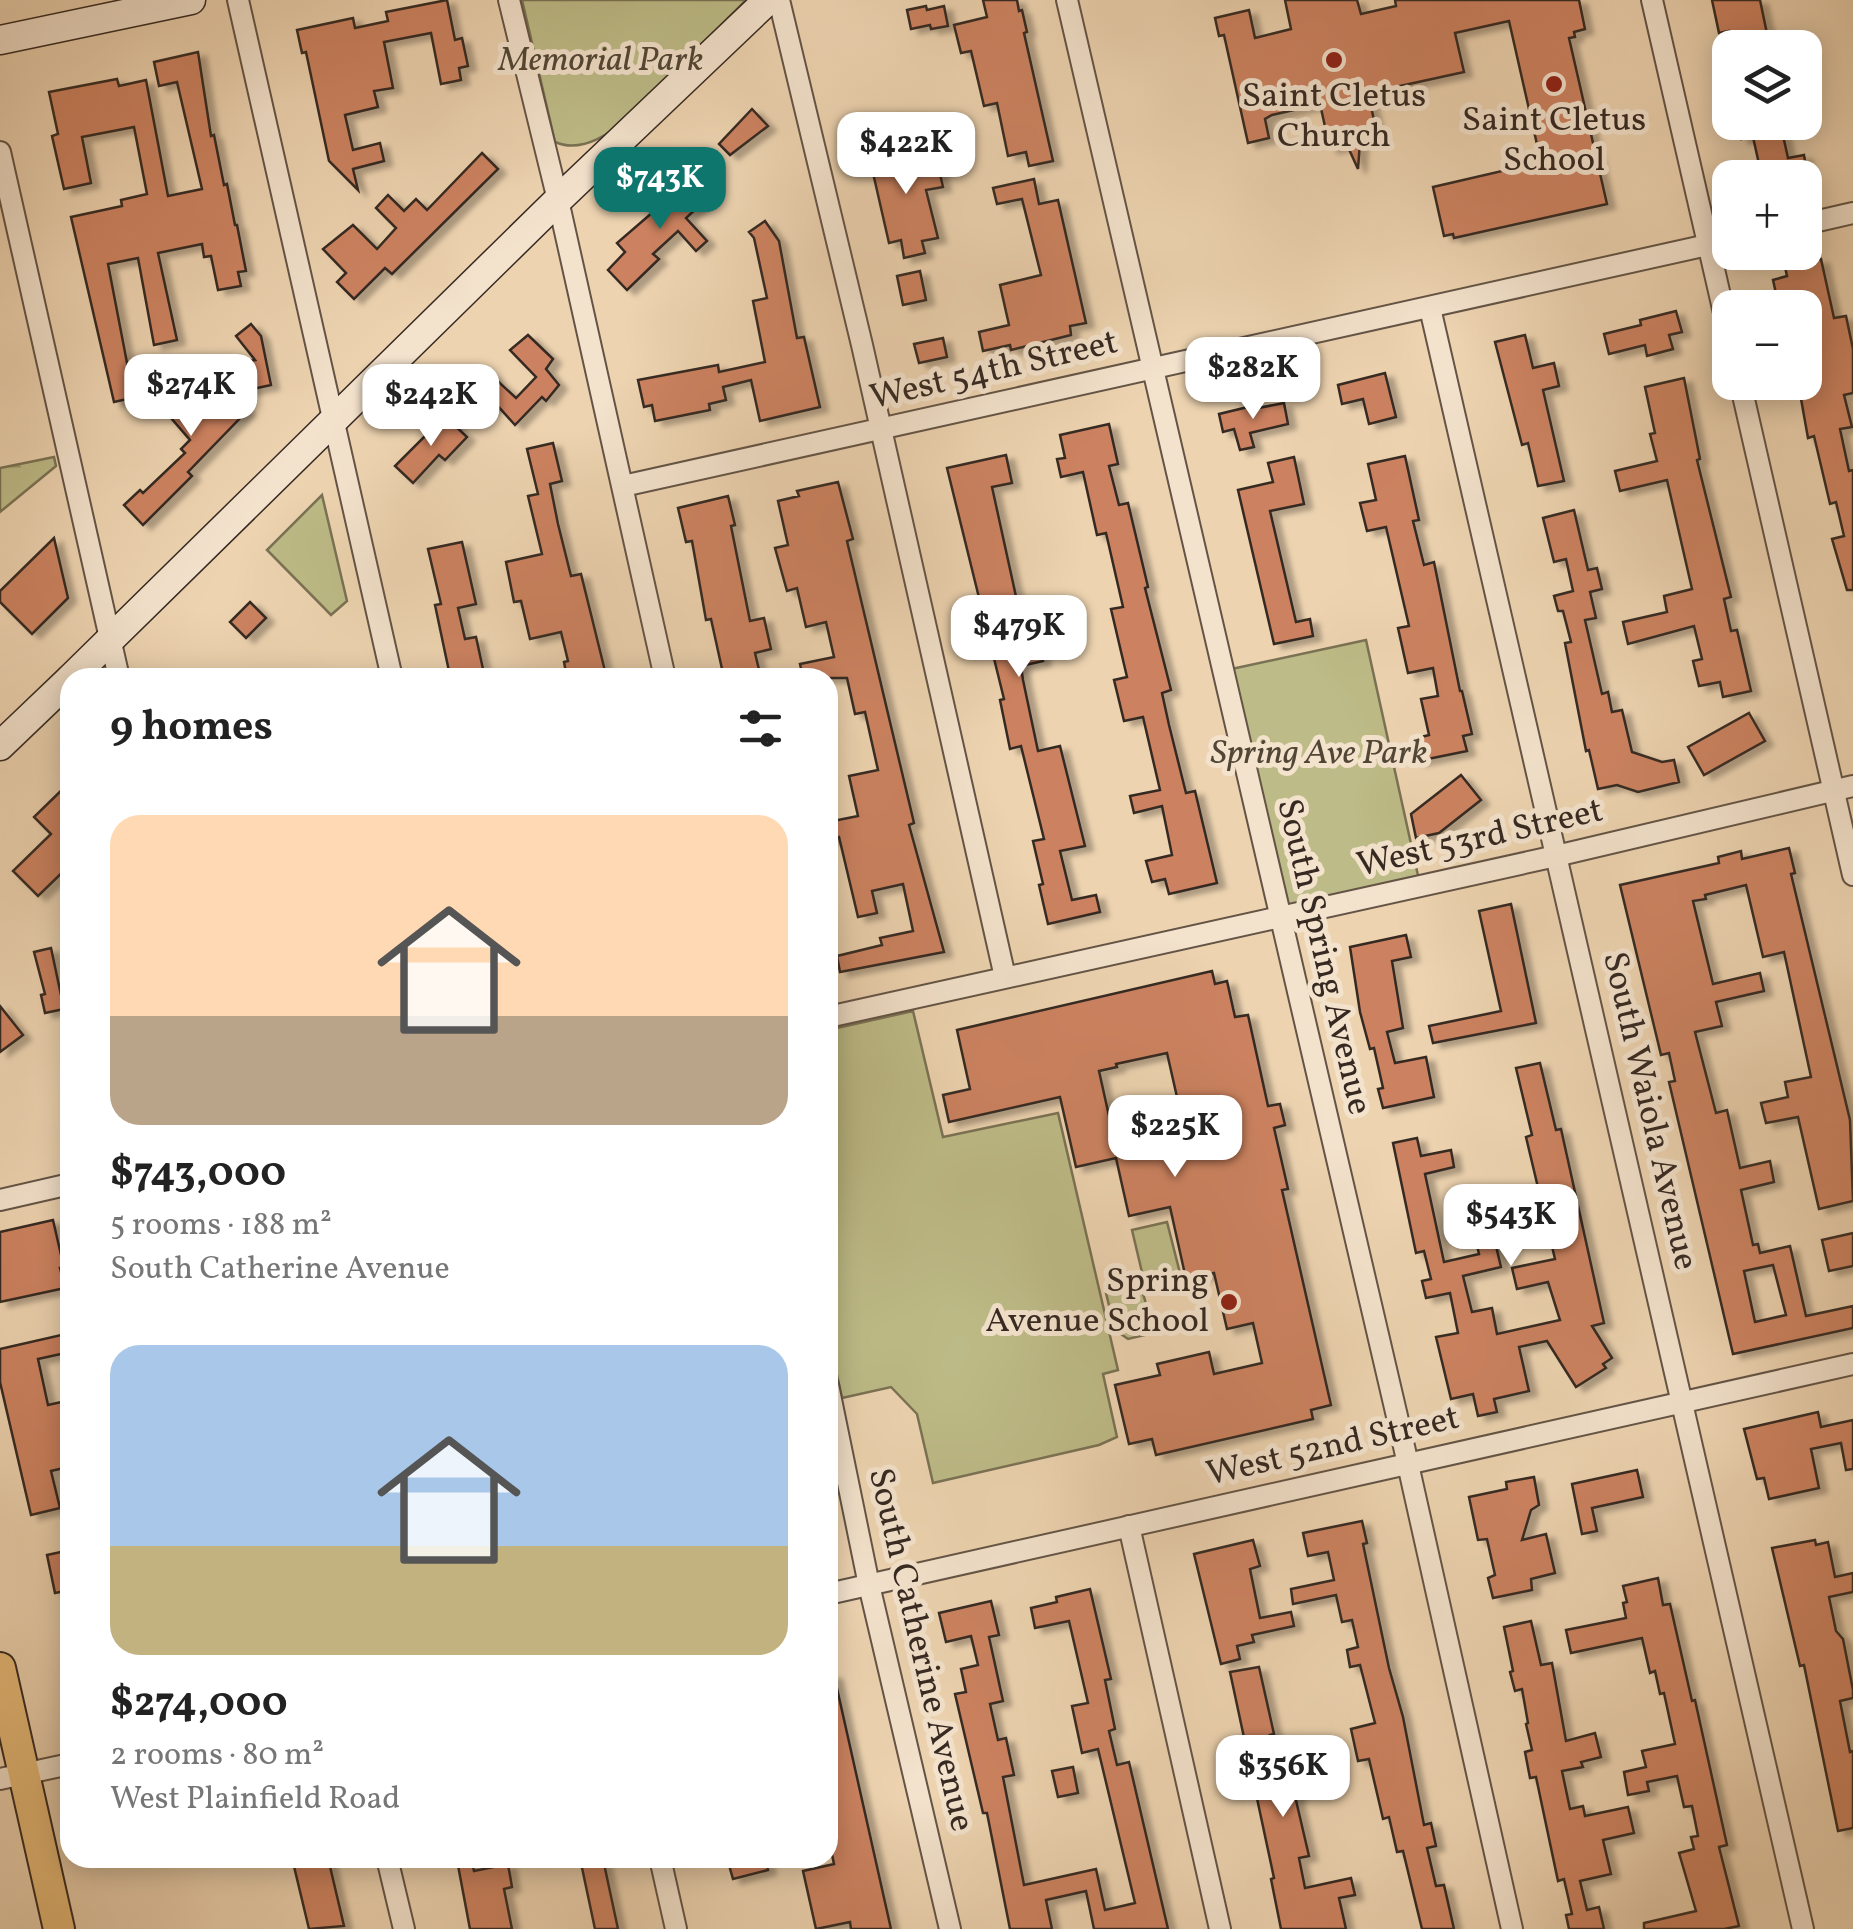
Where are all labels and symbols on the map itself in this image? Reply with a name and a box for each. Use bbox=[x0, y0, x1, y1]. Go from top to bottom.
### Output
park label: Memorial Park bbox=[498, 37, 703, 85]
marker: Saint Cletus Church bbox=[1323, 49, 1345, 71]
place label: Saint Cletus Church bbox=[1242, 73, 1426, 161]
marker: Saint Cletus School bbox=[1543, 73, 1565, 95]
place label: Saint Cletus School bbox=[1462, 97, 1646, 185]
pin: $422K bbox=[836, 112, 976, 197]
pin: $743K bbox=[590, 147, 730, 232]
street label: West 54th Street bbox=[865, 319, 1123, 423]
pin: $282K bbox=[1183, 337, 1323, 422]
pin: $274K bbox=[121, 354, 261, 439]
pin: $242K bbox=[361, 364, 501, 449]
pin: $479K bbox=[949, 595, 1089, 680]
park label: Spring Ave Park bbox=[1211, 730, 1427, 778]
street label: West 53rd Street bbox=[1352, 787, 1608, 891]
street label: South Spring Avenue bbox=[1263, 794, 1383, 1120]
street label: South Waiola Avenue bbox=[1589, 947, 1709, 1275]
pin: $225K bbox=[1105, 1095, 1245, 1180]
pin: $543K bbox=[1441, 1184, 1581, 1269]
place label: Spring Avenue School bbox=[985, 1258, 1209, 1346]
marker: Spring Avenue School bbox=[1218, 1291, 1240, 1313]
street label: West 52nd Street bbox=[1202, 1395, 1464, 1499]
street label: South Catherine Avenue bbox=[855, 1464, 985, 1836]
pin: $356K bbox=[1213, 1735, 1353, 1820]

